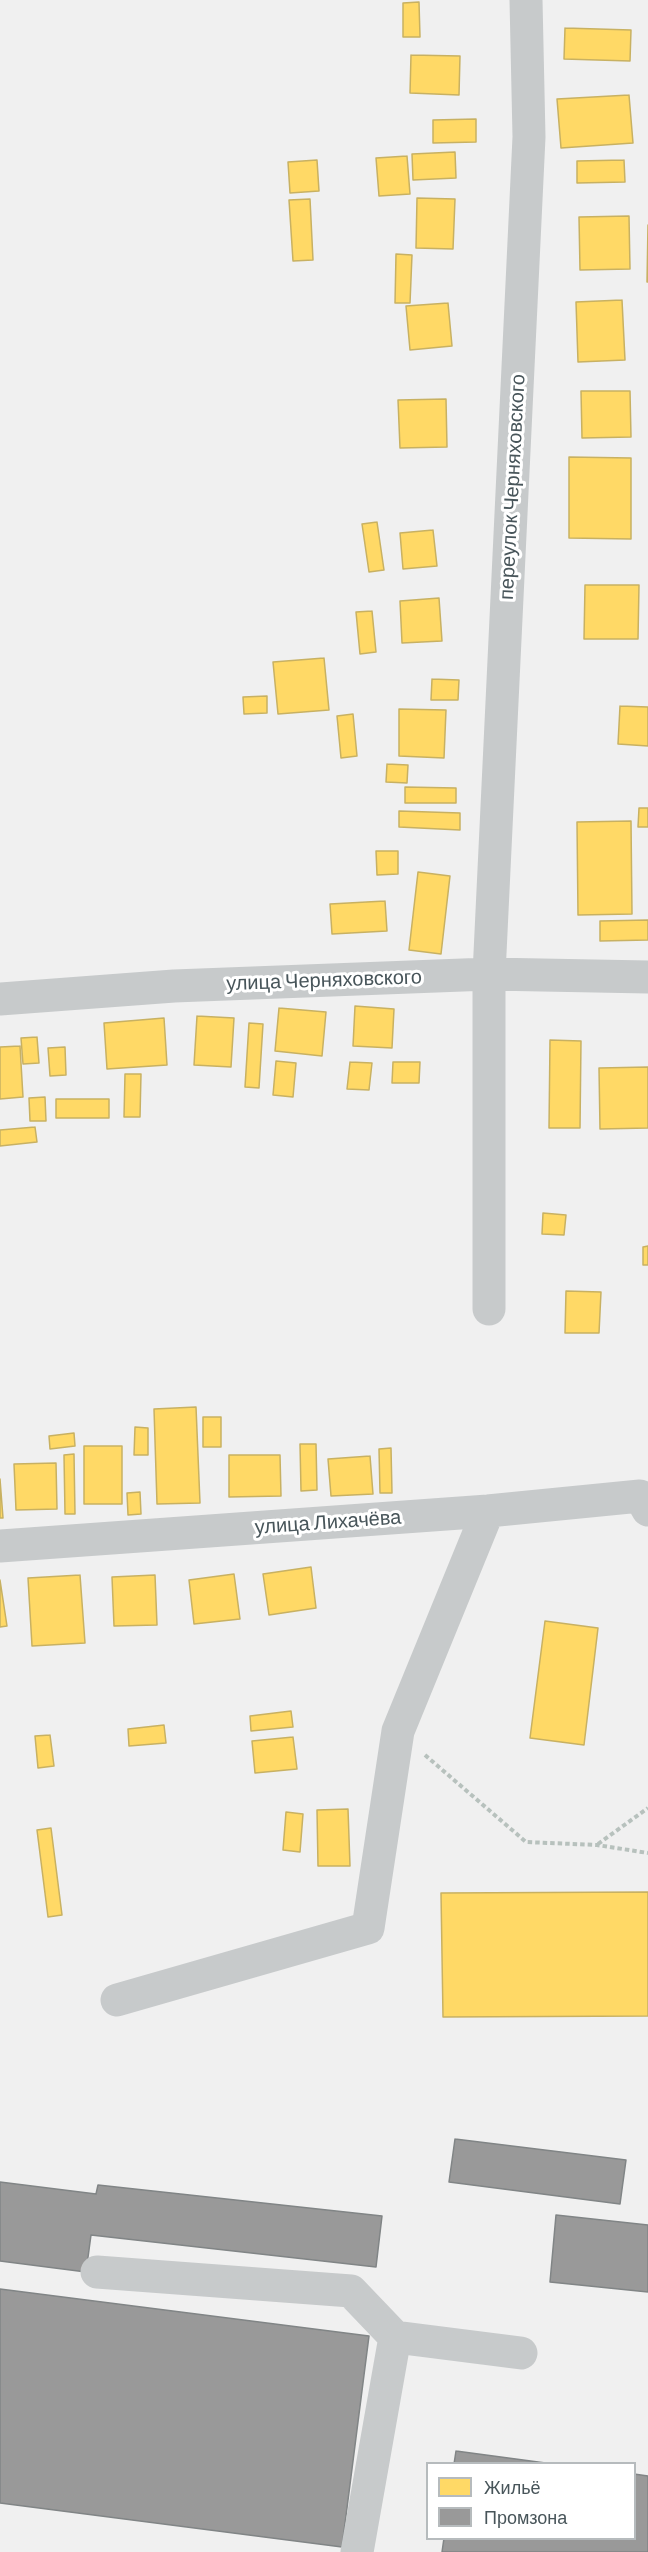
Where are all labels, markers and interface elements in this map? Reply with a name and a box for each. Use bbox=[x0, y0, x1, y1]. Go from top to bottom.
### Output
street label: переулок Черняховского bbox=[494, 373, 530, 601]
street label: улица Черняховского bbox=[226, 965, 422, 995]
street label: улица Лихачёва bbox=[254, 1505, 402, 1539]
legend bbox=[426, 2462, 636, 2540]
text: Жильё bbox=[484, 2476, 541, 2498]
text: Промзона bbox=[484, 2506, 567, 2528]

